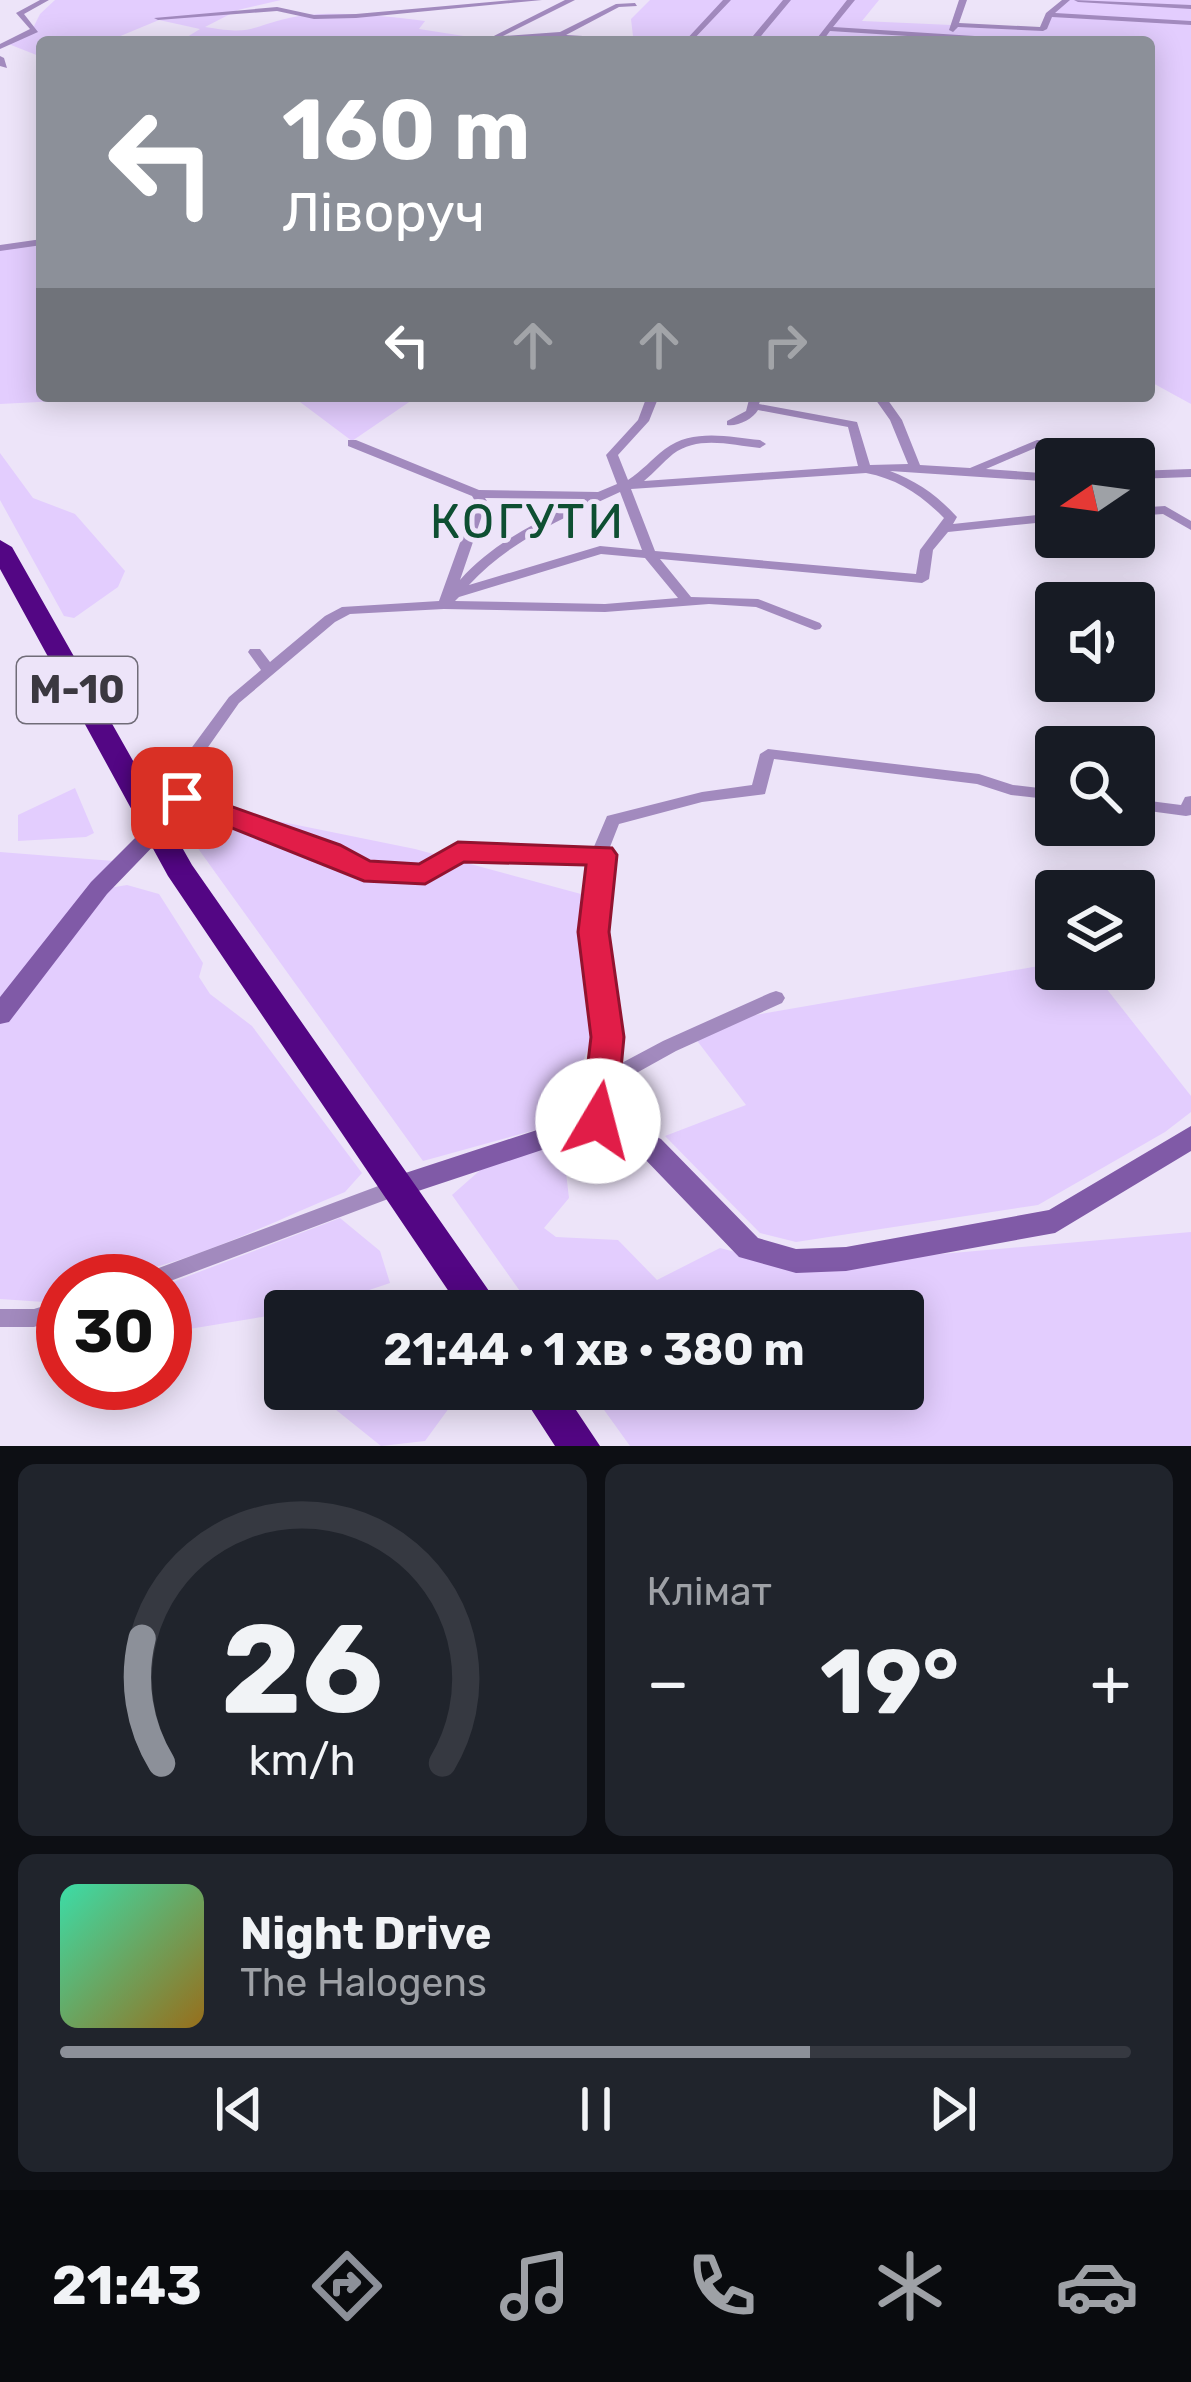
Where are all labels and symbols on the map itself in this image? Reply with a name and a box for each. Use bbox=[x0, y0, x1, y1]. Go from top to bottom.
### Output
north arrow bbox=[1035, 438, 1155, 558]
district label: КОГУТИ bbox=[430, 493, 626, 550]
road number: М-10 bbox=[17, 657, 137, 723]
pin bbox=[131, 747, 233, 849]
position arrow bbox=[535, 1058, 661, 1184]
speed limit sign: 30 bbox=[36, 1254, 192, 1410]

